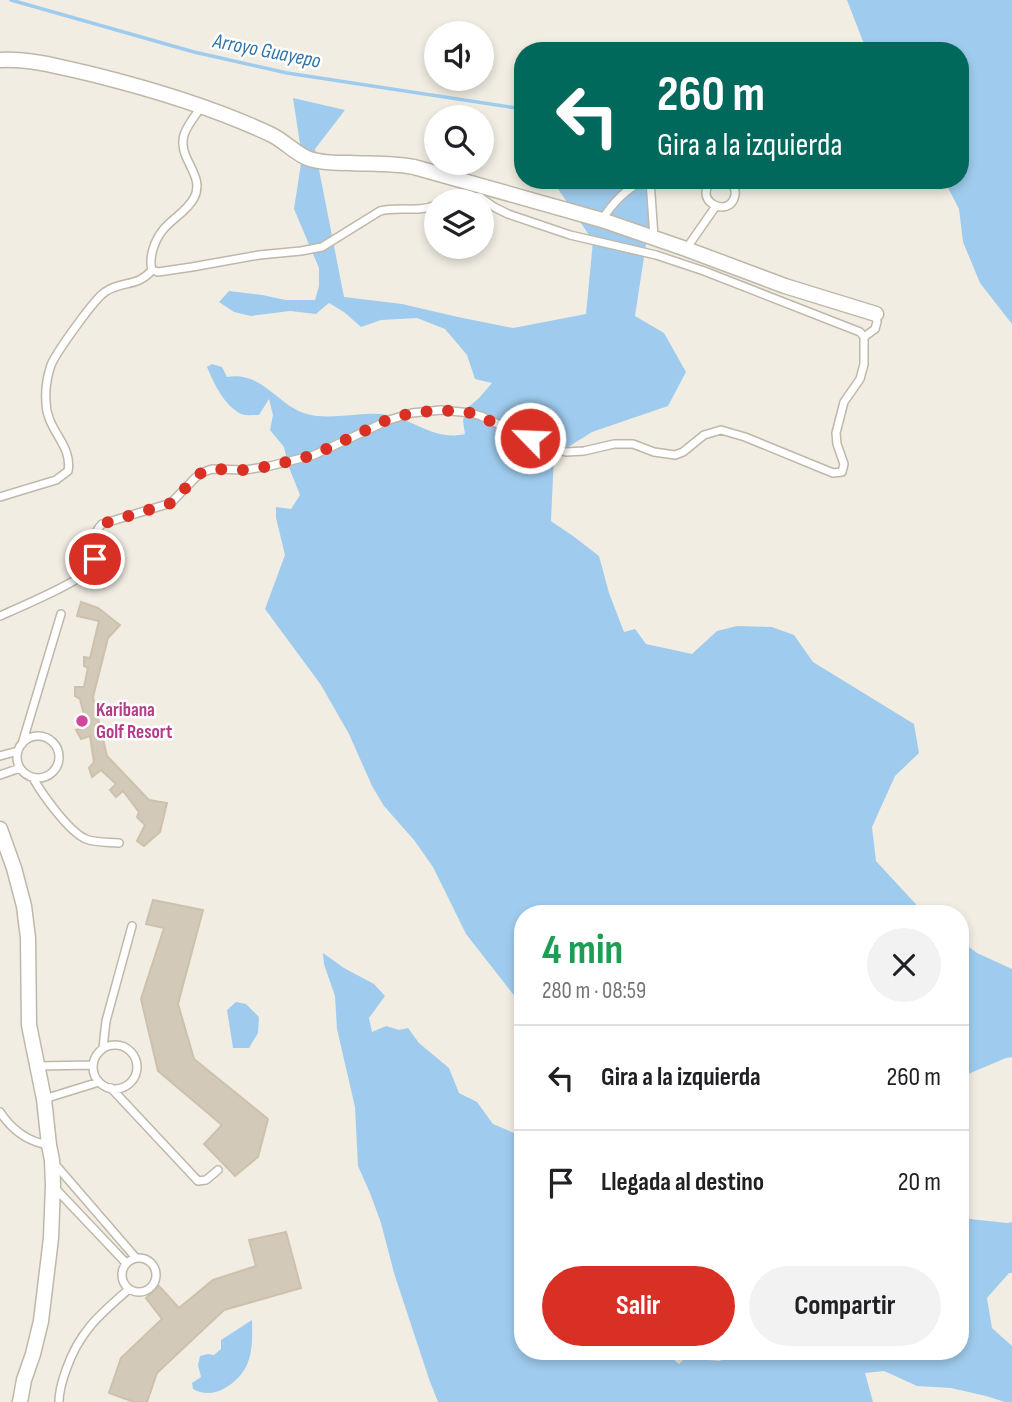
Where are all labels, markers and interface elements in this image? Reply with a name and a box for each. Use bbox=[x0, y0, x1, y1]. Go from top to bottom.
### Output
map controls bbox=[424, 21, 494, 259]
button: sound bbox=[424, 21, 494, 91]
water label: Arroyo Guayepo bbox=[210, 28, 323, 74]
text: 260 m bbox=[657, 66, 765, 125]
icon: left bbox=[542, 70, 633, 161]
button: search bbox=[424, 105, 494, 175]
text: Gira a la izquierda bbox=[657, 126, 843, 165]
button: layers bbox=[424, 189, 494, 259]
position arrow bbox=[493, 401, 567, 475]
pin bbox=[65, 529, 125, 589]
icon: arrive bbox=[76, 540, 114, 578]
place label: Karibana Golf Resort bbox=[96, 699, 172, 744]
marker: Karibana Golf Resort bbox=[74, 713, 90, 729]
text: 4 min bbox=[542, 925, 623, 976]
button: close bbox=[867, 928, 941, 1002]
text: 280 m · 08:59 bbox=[542, 977, 646, 1005]
icon: left bbox=[542, 1059, 580, 1097]
text: Gira a la izquierda bbox=[601, 1062, 761, 1093]
text: 260 m bbox=[886, 1062, 941, 1093]
icon: arrive bbox=[542, 1164, 580, 1202]
text: Llegada al destino bbox=[601, 1167, 764, 1198]
text: 20 m bbox=[898, 1167, 941, 1198]
button: Salir bbox=[542, 1266, 735, 1346]
button: Compartir bbox=[749, 1266, 941, 1346]

